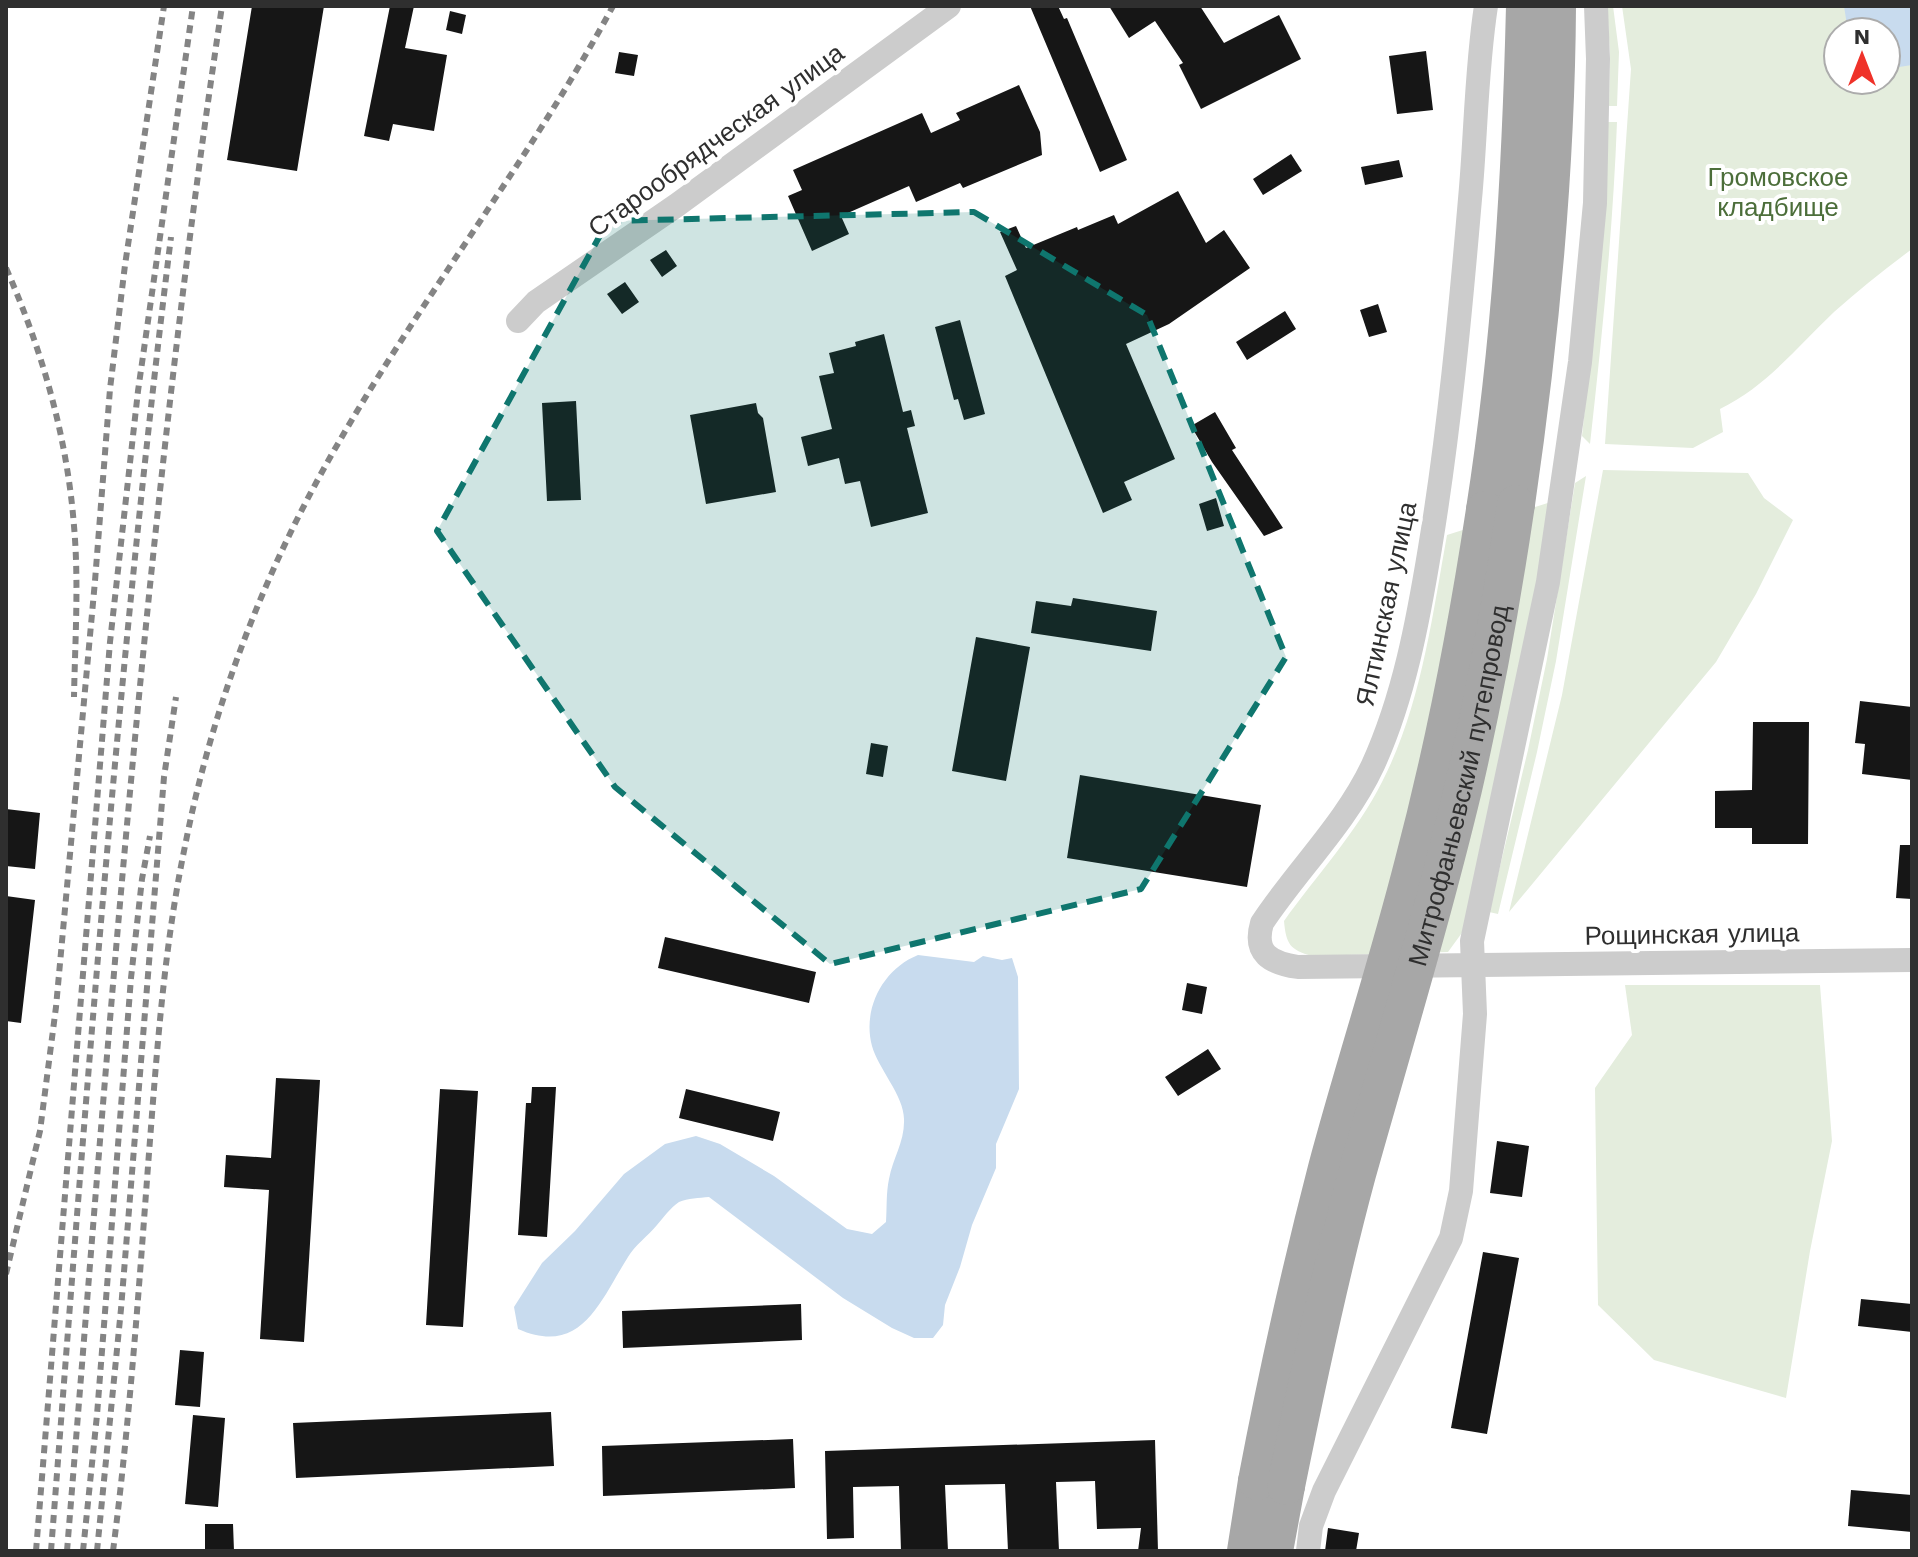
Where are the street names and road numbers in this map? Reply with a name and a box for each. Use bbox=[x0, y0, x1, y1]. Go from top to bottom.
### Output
street label: Старообрядческая улица bbox=[582, 37, 850, 243]
street label: Ялтинская улица bbox=[1350, 498, 1422, 709]
street label: Митрофаньевский путепровод bbox=[1402, 602, 1515, 969]
street label: Рощинская улица bbox=[1584, 917, 1800, 951]

